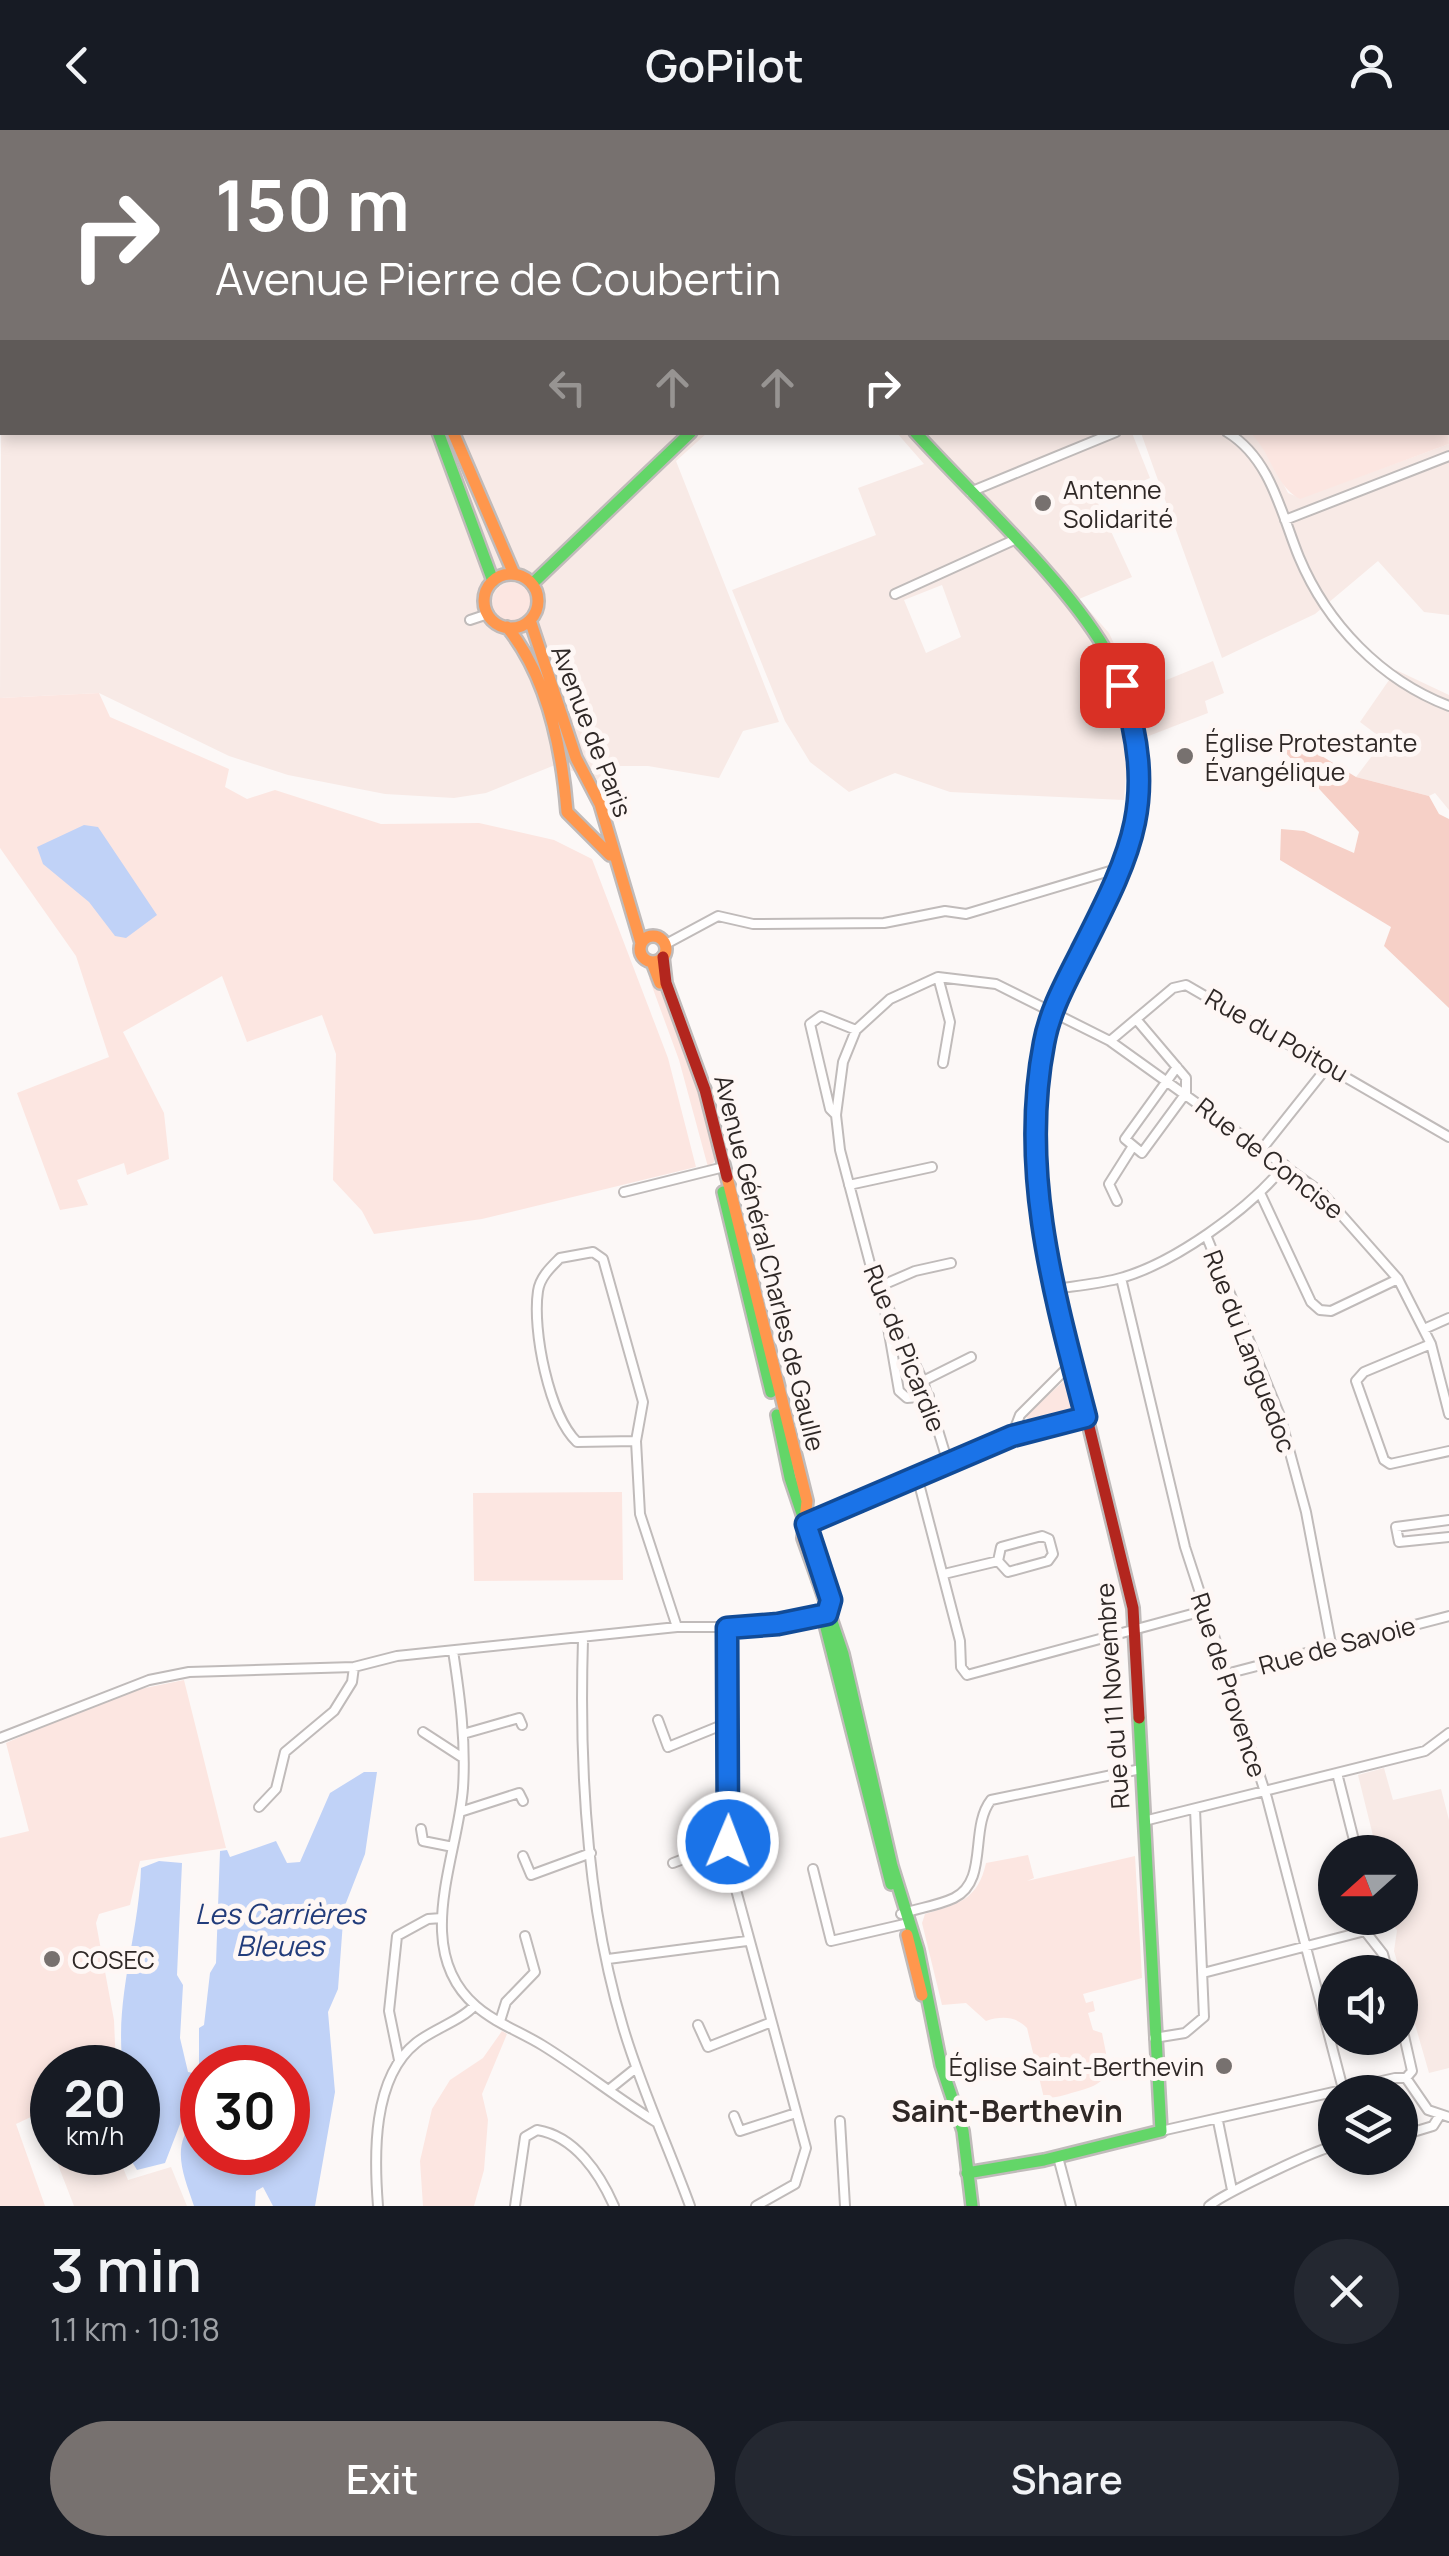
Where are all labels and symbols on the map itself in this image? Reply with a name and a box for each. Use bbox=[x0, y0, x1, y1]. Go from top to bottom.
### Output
place label: Antenne Solidarité bbox=[1063, 472, 1173, 536]
marker: Antenne Solidarité bbox=[1032, 492, 1054, 514]
street label: Avenue de Paris bbox=[543, 640, 641, 822]
pin bbox=[1080, 643, 1165, 728]
place label: Église Protestante Évangélique bbox=[1205, 725, 1417, 789]
marker: Église Protestante Évangélique bbox=[1174, 745, 1196, 767]
street label: Rue du Poitou bbox=[1199, 980, 1355, 1090]
street label: Avenue Général Charles de Gaulle bbox=[706, 1071, 834, 1455]
street label: Rue de Concise bbox=[1189, 1089, 1351, 1227]
street label: Rue du Languedoc bbox=[1195, 1245, 1305, 1457]
street label: Rue de Picardie bbox=[856, 1259, 954, 1437]
street label: Rue du 11 Novembre bbox=[1087, 1582, 1137, 1810]
street label: Rue de Provence bbox=[1183, 1588, 1275, 1782]
street label: Rue de Savoie bbox=[1255, 1607, 1419, 1683]
position arrow bbox=[676, 1790, 780, 1894]
north arrow bbox=[1318, 1835, 1418, 1935]
water label: Les Carrières Bleues bbox=[195, 1894, 368, 1964]
place label: COSEC bbox=[72, 1942, 155, 1977]
marker: COSEC bbox=[41, 1948, 63, 1970]
speed limit sign: 30 bbox=[180, 2045, 310, 2175]
place label: Église Saint-Berthevin bbox=[949, 2049, 1204, 2084]
marker: Église Saint-Berthevin bbox=[1213, 2055, 1235, 2077]
district label: Saint-Berthevin bbox=[891, 2090, 1123, 2131]

